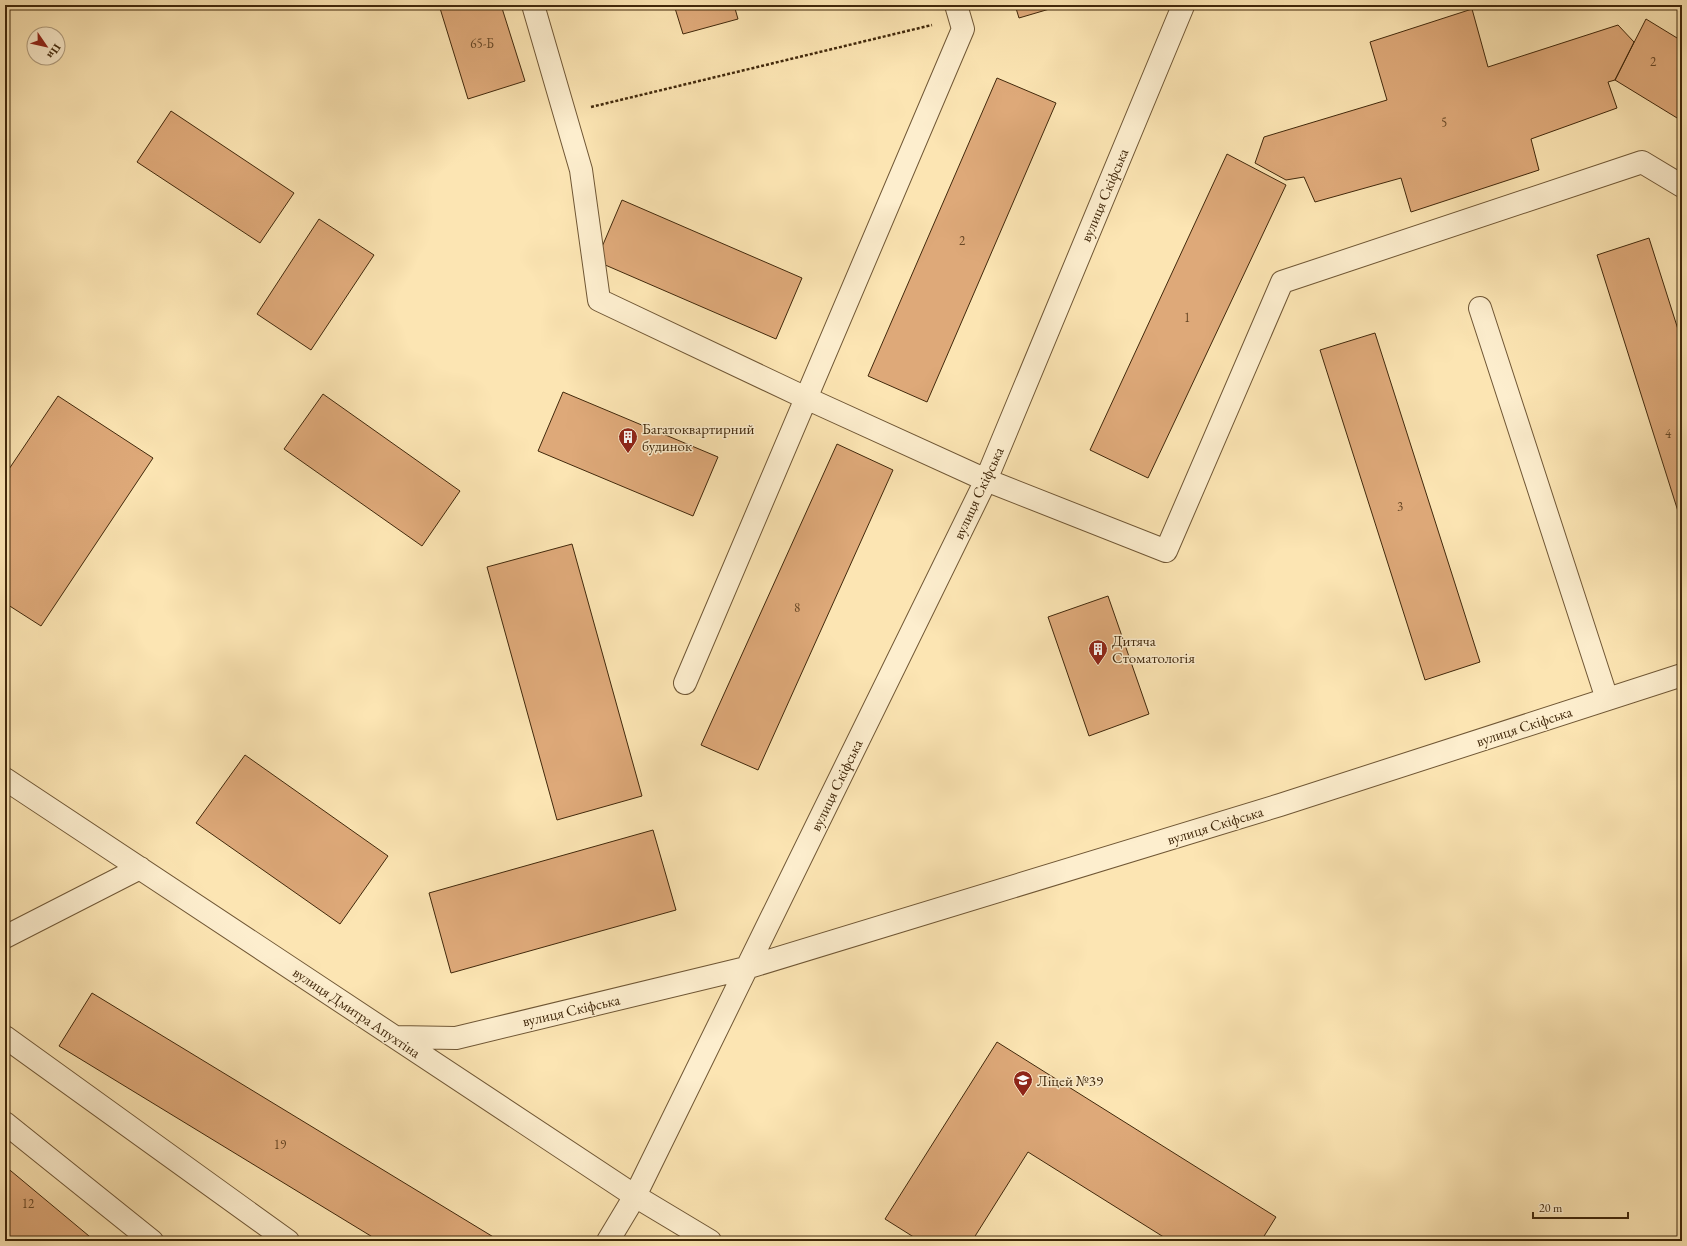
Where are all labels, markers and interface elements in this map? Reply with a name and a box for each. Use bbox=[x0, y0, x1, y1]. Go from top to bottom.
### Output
north arrow bbox=[26, 26, 66, 66]
house number: 65-Б bbox=[470, 35, 494, 52]
text: Пн bbox=[44, 41, 64, 62]
house number: 2 bbox=[1650, 53, 1657, 70]
house number: 5 bbox=[1441, 114, 1447, 131]
street label: вулиця Скіфська bbox=[1076, 145, 1132, 245]
house number: 2 bbox=[959, 232, 966, 249]
house number: 1 bbox=[1184, 309, 1190, 326]
place label: Багатоквартирний будинок bbox=[642, 419, 755, 455]
house number: 4 bbox=[1665, 425, 1672, 442]
building icon: Багатоквартирний будинок bbox=[617, 426, 639, 454]
street label: вулиця Скіфська bbox=[948, 444, 1008, 542]
house number: 3 bbox=[1397, 498, 1403, 515]
house number: 8 bbox=[794, 599, 800, 616]
place label: Дитяча Стоматологія bbox=[1112, 631, 1195, 667]
building icon: Дитяча Стоматологія bbox=[1087, 638, 1109, 666]
street label: вулиця Скіфська bbox=[1474, 702, 1574, 750]
street label: вулиця Скіфська bbox=[806, 736, 866, 834]
street label: вулиця Скіфська bbox=[1165, 801, 1266, 849]
street label: вулиця Дмитра Апухтіна bbox=[290, 962, 424, 1062]
street label: вулиця Скіфська bbox=[520, 990, 622, 1030]
school or university icon: Ліцей №39 bbox=[1012, 1069, 1034, 1097]
place label: Ліцей №39 bbox=[1037, 1071, 1103, 1090]
house number: 19 bbox=[274, 1136, 287, 1153]
scale bar bbox=[1533, 1194, 1628, 1220]
house number: 12 bbox=[22, 1195, 35, 1212]
text: 20 m bbox=[1539, 1200, 1563, 1216]

